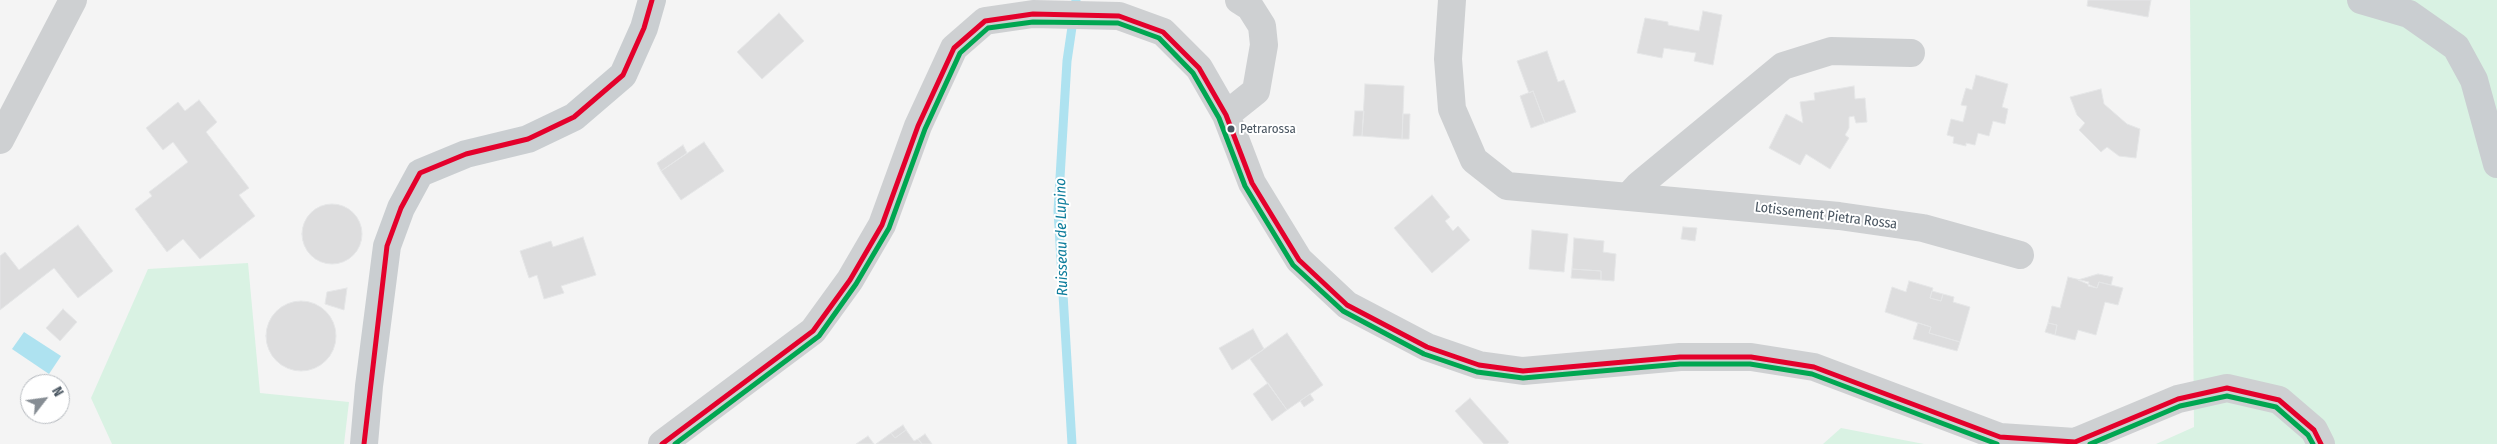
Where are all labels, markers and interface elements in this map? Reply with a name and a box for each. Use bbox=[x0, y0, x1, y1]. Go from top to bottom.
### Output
place label: Petrarossa bbox=[1240, 121, 1296, 137]
marker: Petrarossa bbox=[1226, 124, 1236, 134]
water label: Ruisseau de Lupino bbox=[1052, 178, 1072, 296]
street label: Lotissement Pietra Rossa bbox=[1754, 199, 1898, 233]
north arrow bbox=[20, 374, 70, 424]
text: N bbox=[48, 384, 67, 400]

